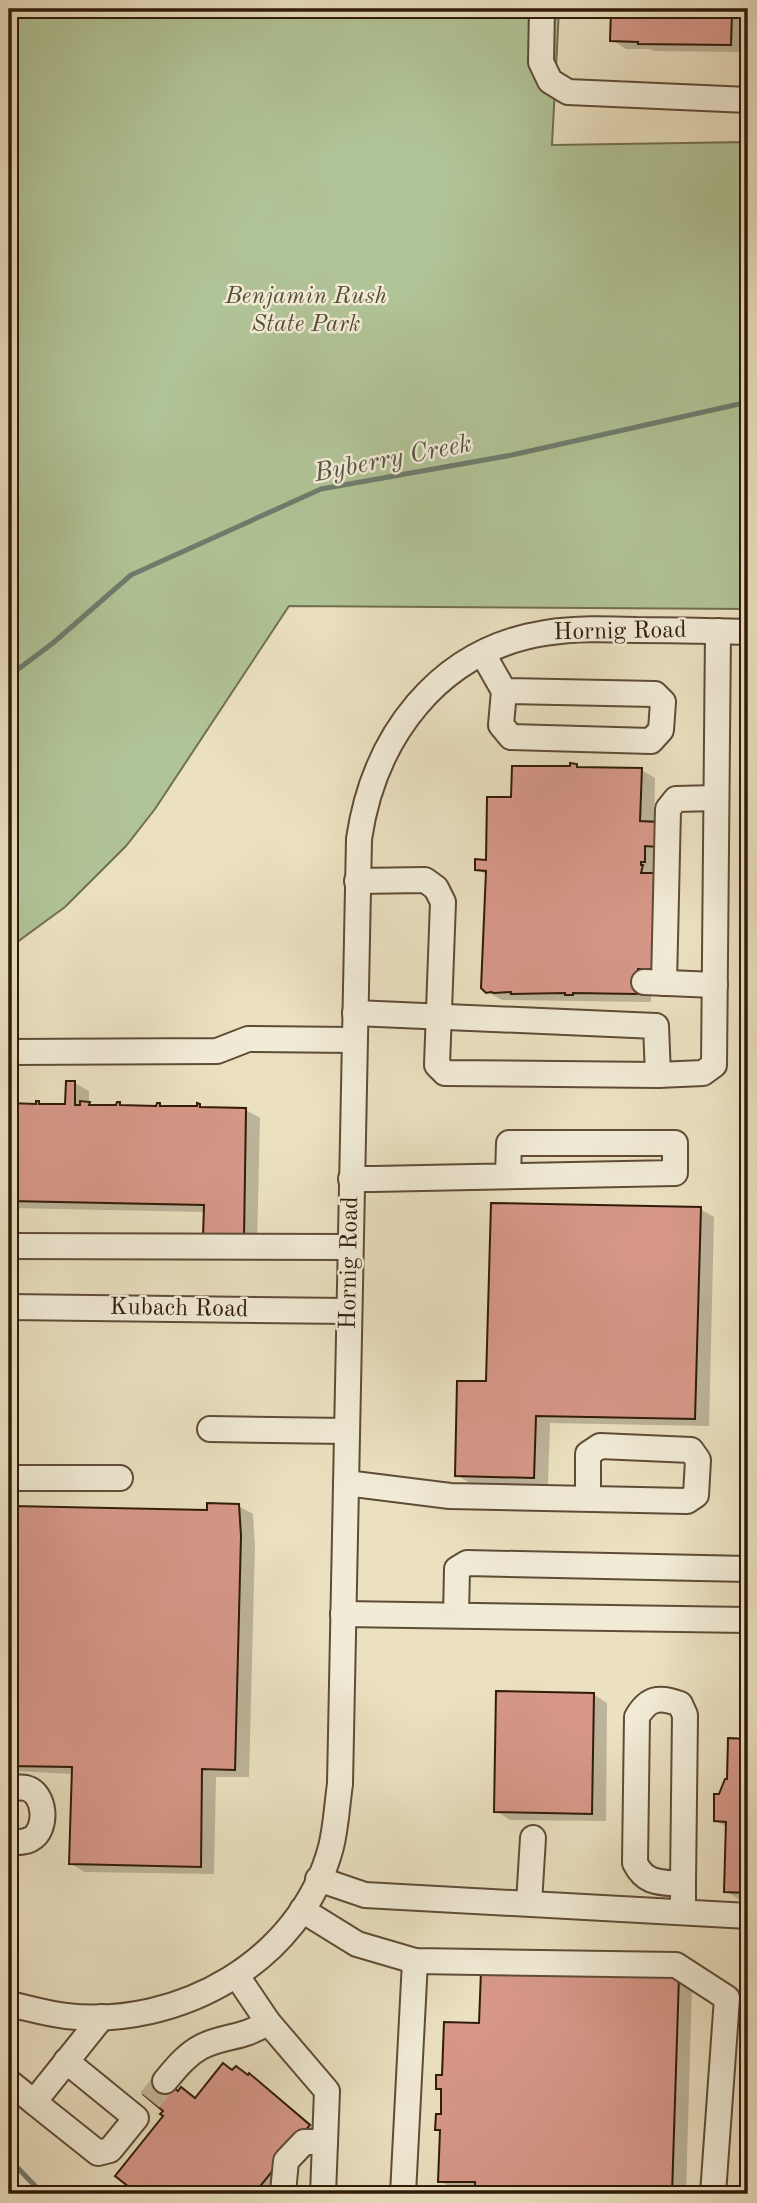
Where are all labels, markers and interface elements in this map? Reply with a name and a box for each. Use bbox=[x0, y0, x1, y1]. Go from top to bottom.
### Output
park label: Benjamin Rush State Park bbox=[224, 285, 387, 337]
water label: Byberry Creek bbox=[311, 431, 474, 487]
street label: Hornig Road bbox=[553, 619, 687, 645]
street label: Hornig Road bbox=[337, 1196, 363, 1330]
street label: Kubach Road bbox=[109, 1296, 249, 1322]

